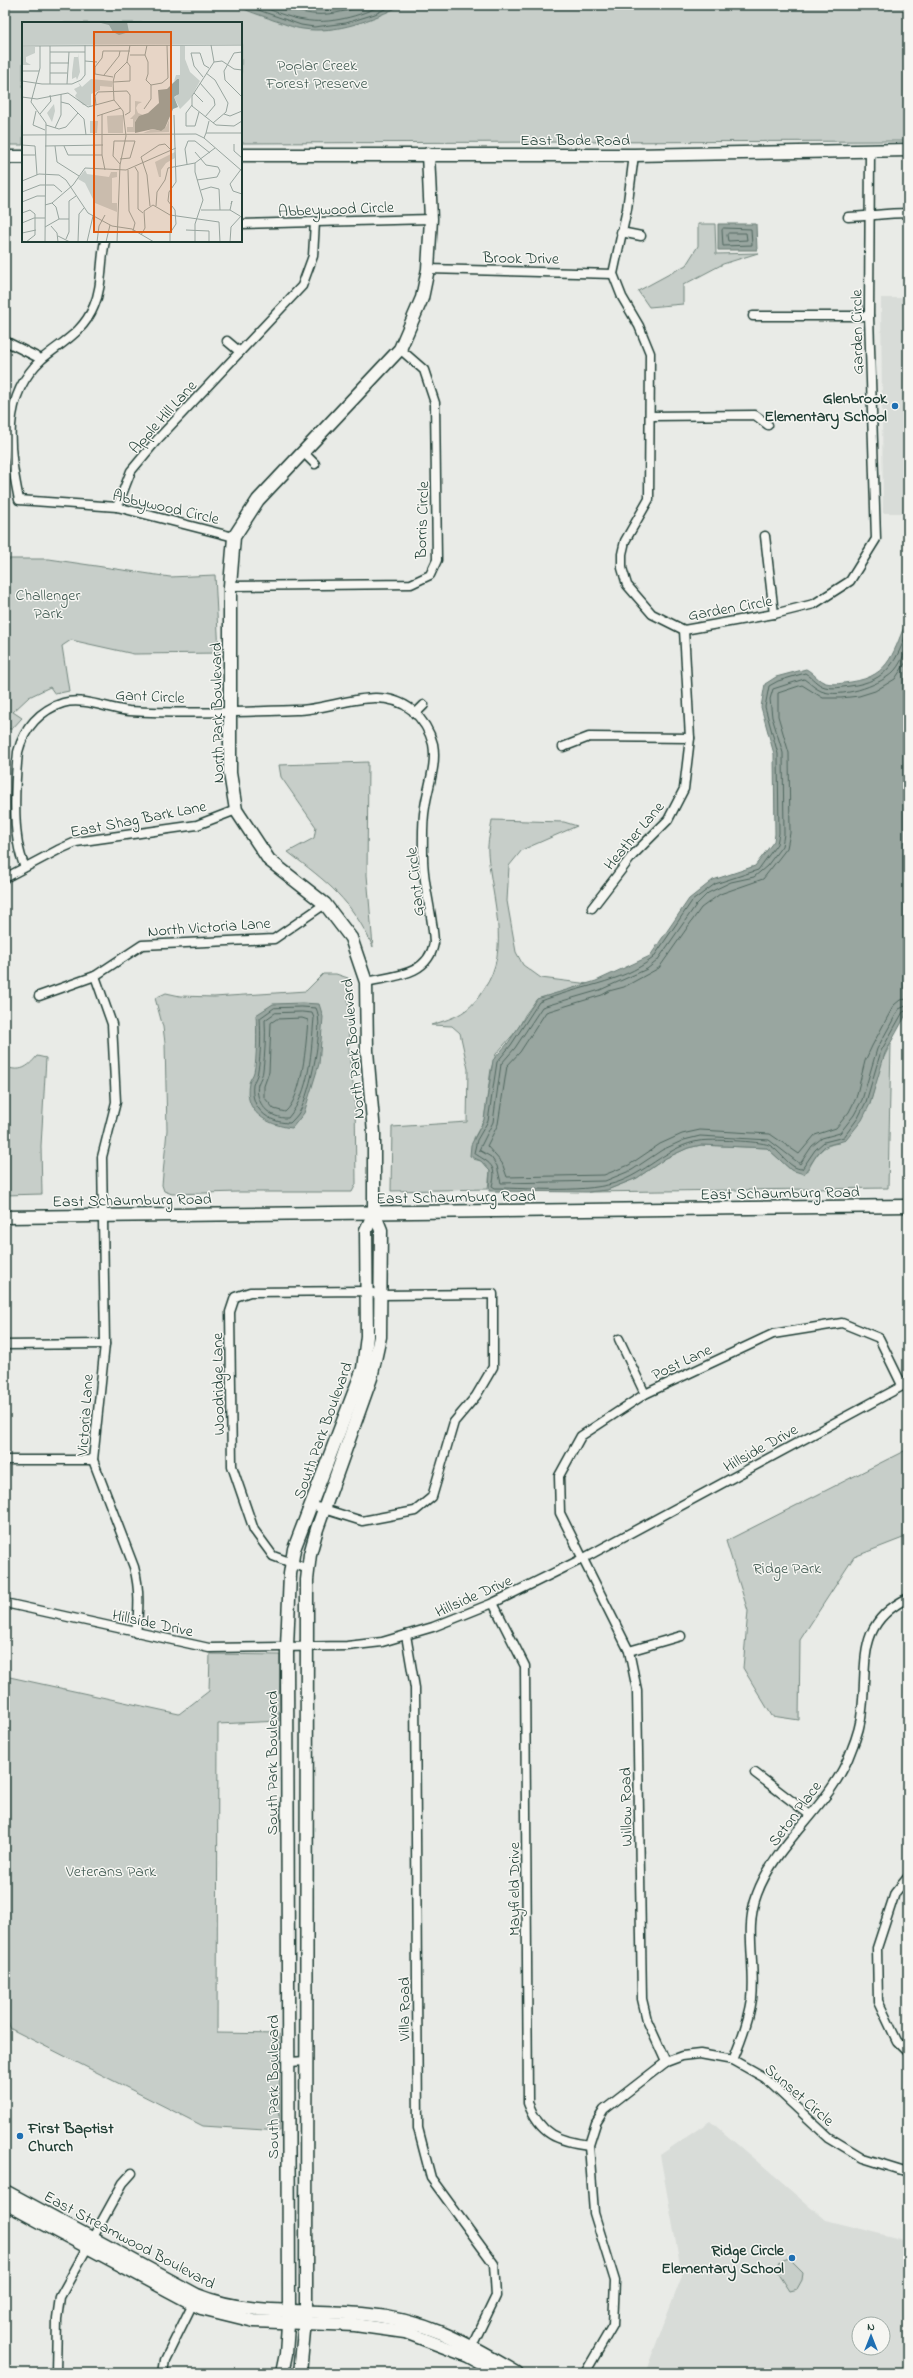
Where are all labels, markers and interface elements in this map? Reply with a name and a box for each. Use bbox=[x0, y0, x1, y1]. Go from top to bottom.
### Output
inset map bbox=[22, 22, 242, 242]
park label: Poplar Creek Forest Preserve bbox=[265, 54, 369, 96]
street label: East Bode Road bbox=[520, 129, 630, 153]
street label: Abbeywood Circle bbox=[278, 196, 395, 224]
street label: Brook Drive bbox=[482, 246, 560, 272]
street label: Garden Circle bbox=[845, 288, 871, 375]
street label: Apple Hill Lane bbox=[124, 375, 204, 459]
place label: Glenbrook Elementary School bbox=[764, 387, 888, 430]
marker: Glenbrook Elementary School bbox=[890, 401, 900, 411]
street label: Borris Circle bbox=[410, 480, 436, 560]
street label: Abbywood Circle bbox=[110, 484, 222, 532]
park label: Challenger Park bbox=[16, 584, 80, 626]
street label: Garden Circle bbox=[686, 590, 775, 628]
street label: North Park Boulevard bbox=[205, 642, 231, 784]
street label: Gant Circle bbox=[115, 683, 186, 711]
street label: East Shag Bark Lane bbox=[68, 795, 209, 845]
street label: Heather Lane bbox=[598, 796, 671, 876]
street label: Gant Circle bbox=[400, 845, 432, 918]
street label: North Victoria Lane bbox=[147, 912, 272, 944]
street label: North Park Boulevard bbox=[336, 978, 372, 1120]
street label: East Schaumburg Road bbox=[700, 1181, 860, 1207]
street label: East Schaumburg Road bbox=[376, 1185, 536, 1211]
street label: East Schaumburg Road bbox=[52, 1188, 212, 1214]
street label: Woodridge Lane bbox=[206, 1332, 232, 1436]
street label: Post Lane bbox=[648, 1338, 717, 1387]
street label: South Park Boulevard bbox=[288, 1359, 360, 1503]
street label: Victoria Lane bbox=[71, 1373, 101, 1458]
street label: Hillside Drive bbox=[719, 1418, 803, 1479]
park label: Ridge Park bbox=[753, 1557, 822, 1581]
street label: Hillside Drive bbox=[431, 1569, 517, 1624]
street label: Hillside Drive bbox=[110, 1604, 196, 1644]
street label: South Park Boulevard bbox=[261, 1691, 285, 1835]
street label: Willow Road bbox=[614, 1767, 640, 1847]
street label: Seton Place bbox=[763, 1776, 829, 1852]
street label: Mayfield Drive bbox=[503, 1841, 527, 1936]
park label: Veterans Park bbox=[65, 1860, 157, 1884]
street label: Villa Road bbox=[393, 1977, 417, 2042]
street label: South Park Boulevard bbox=[262, 2015, 286, 2159]
street label: Sunset Circle bbox=[759, 2058, 839, 2133]
place label: First Baptist Church bbox=[27, 2117, 114, 2159]
marker: First Baptist Church bbox=[15, 2131, 25, 2141]
street label: East Streamwood Boulevard bbox=[39, 2185, 219, 2296]
place label: Ridge Circle Elementary School bbox=[661, 2239, 785, 2282]
marker: Ridge Circle Elementary School bbox=[787, 2253, 797, 2263]
north arrow bbox=[851, 2316, 891, 2356]
text: N bbox=[867, 2319, 875, 2335]

